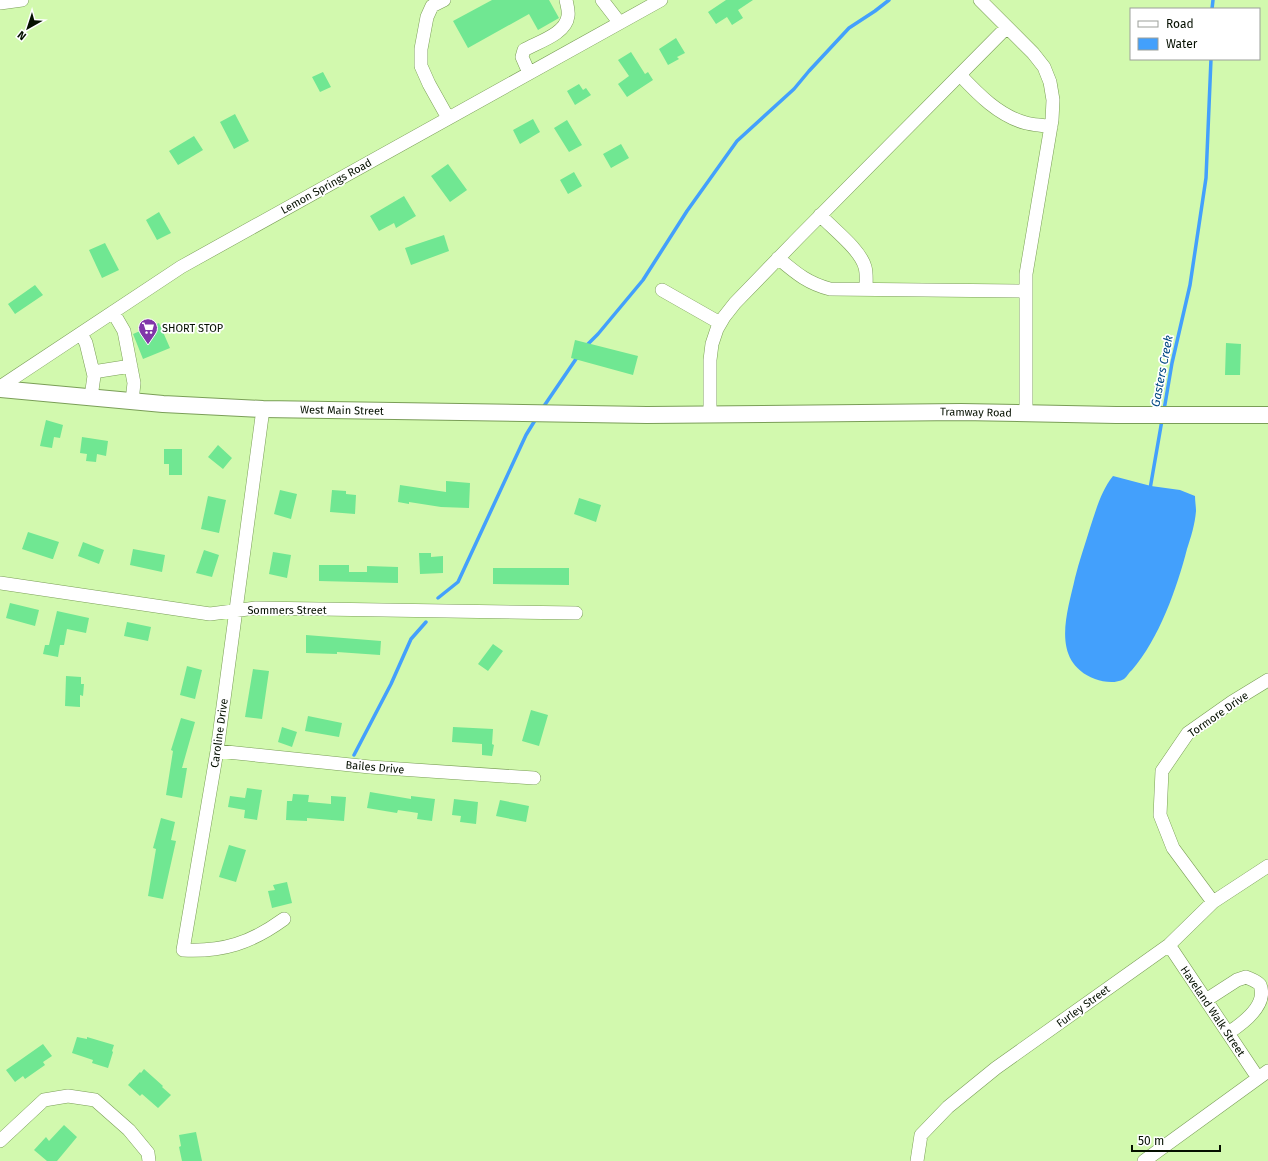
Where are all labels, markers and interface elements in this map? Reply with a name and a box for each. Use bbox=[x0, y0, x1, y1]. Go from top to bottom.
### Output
north arrow bbox=[8, 8, 48, 48]
legend bbox=[1130, 8, 1260, 60]
text: Road bbox=[1166, 17, 1194, 31]
text: N bbox=[15, 28, 29, 43]
text: Water bbox=[1166, 37, 1198, 51]
street label: Lemon Springs Road bbox=[279, 156, 374, 217]
supermarket icon: SHORT STOP bbox=[137, 317, 159, 345]
place label: SHORT STOP bbox=[162, 322, 224, 335]
water label: Gasters Creek bbox=[1148, 334, 1176, 408]
street label: West Main Street bbox=[300, 403, 384, 418]
street label: Tramway Road bbox=[940, 405, 1012, 420]
street label: Sommers Street bbox=[247, 604, 327, 617]
street label: Tormore Drive bbox=[1186, 689, 1251, 740]
street label: Caroline Drive bbox=[208, 698, 231, 769]
street label: Bailes Drive bbox=[345, 758, 405, 777]
street label: Haveland Walk Street bbox=[1178, 964, 1248, 1059]
street label: Furley Street bbox=[1054, 983, 1113, 1030]
scale bar bbox=[1132, 1127, 1220, 1153]
text: 50 m bbox=[1138, 1134, 1164, 1148]

